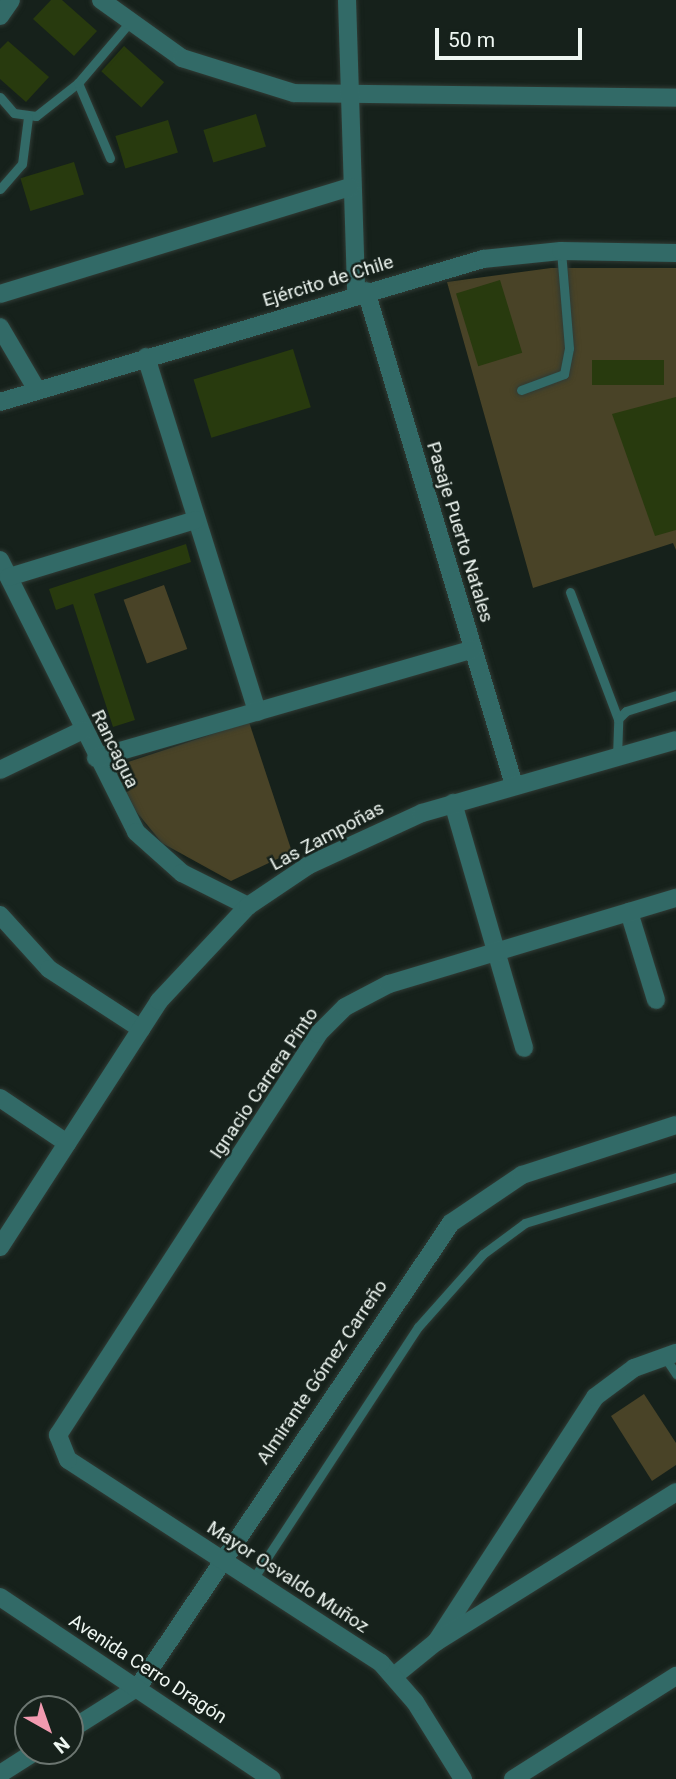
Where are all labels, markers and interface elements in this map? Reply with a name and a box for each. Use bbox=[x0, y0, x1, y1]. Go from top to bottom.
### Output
scale bar bbox=[438, 14, 585, 58]
text: 50 m bbox=[448, 28, 495, 52]
street label: Ejército de Chile bbox=[260, 250, 396, 312]
street label: Pasaje Puerto Natales bbox=[422, 439, 498, 625]
street label: Rancagua bbox=[86, 706, 144, 792]
street label: Las Zampoñas bbox=[266, 796, 388, 876]
street label: Ignacio Carrera Pinto bbox=[205, 1003, 323, 1163]
street label: Almirante Gómez Carreño bbox=[252, 1275, 392, 1469]
street label: Mayor Osvaldo Muñoz bbox=[203, 1516, 373, 1638]
street label: Avenida Cerro Dragón bbox=[65, 1609, 231, 1729]
north arrow bbox=[14, 1695, 84, 1765]
text: N bbox=[49, 1732, 74, 1758]

